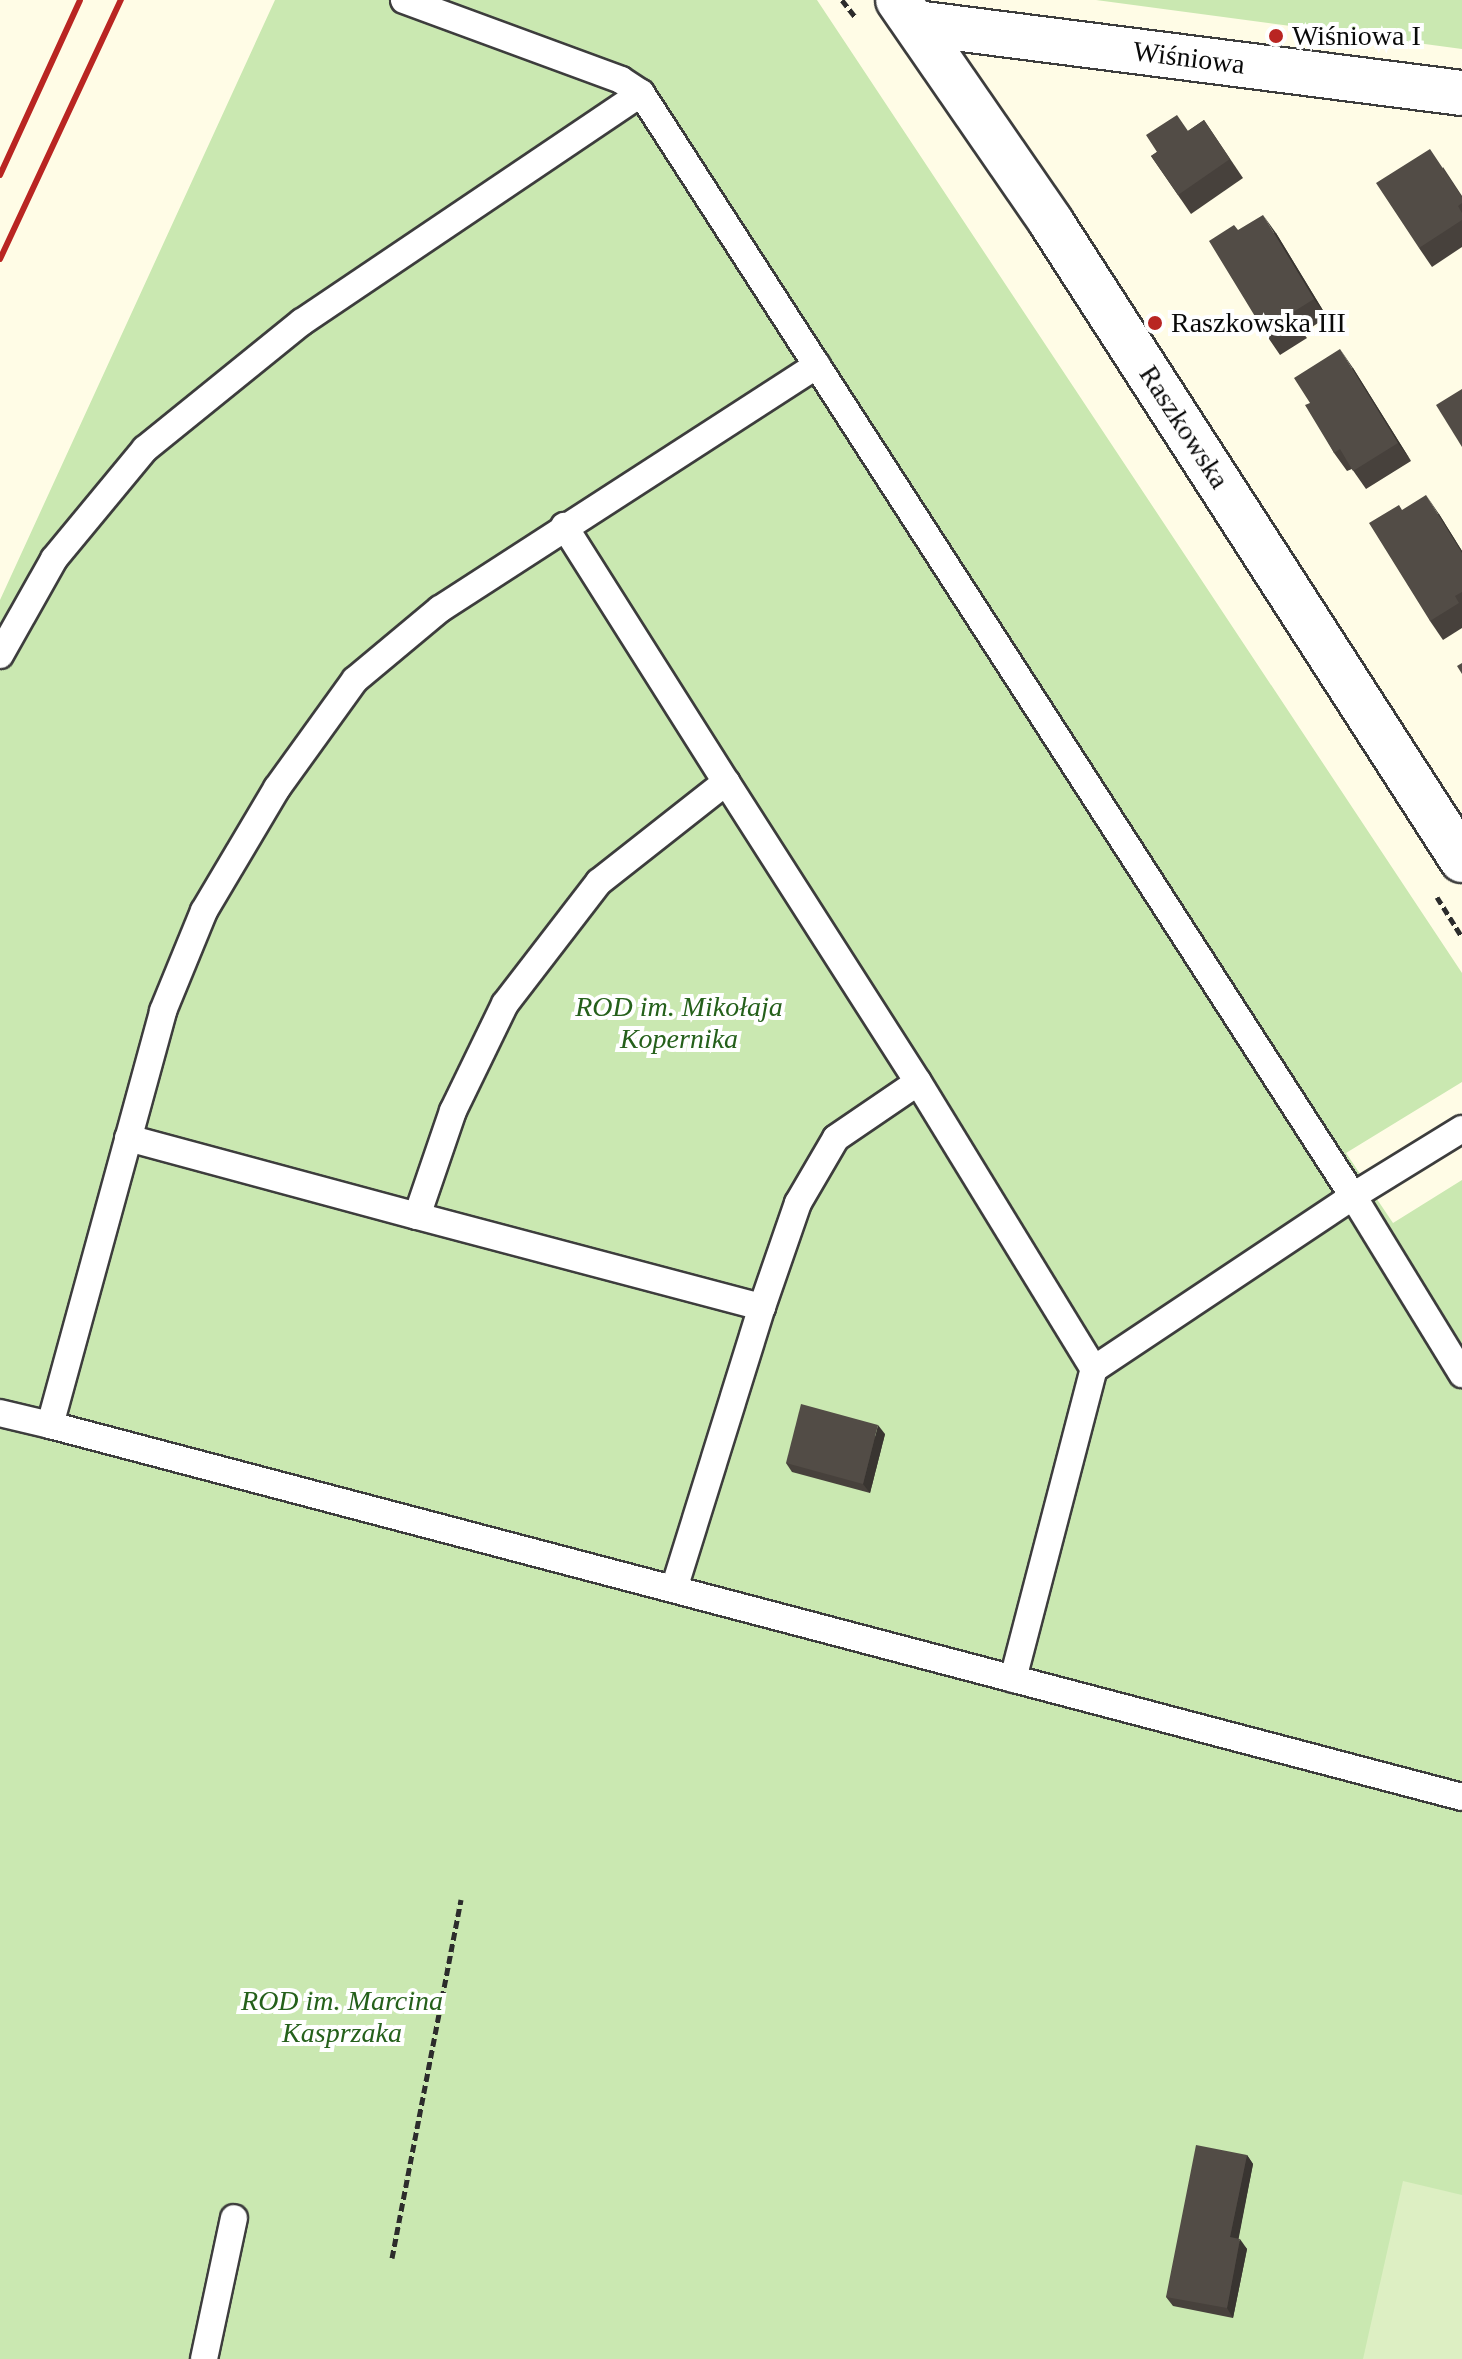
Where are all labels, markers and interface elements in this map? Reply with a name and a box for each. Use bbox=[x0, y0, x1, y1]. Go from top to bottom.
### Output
place label: Wiśniowa I bbox=[1292, 19, 1421, 53]
marker: Wiśniowa I bbox=[1267, 27, 1285, 45]
street label: Wiśniowa bbox=[1131, 34, 1247, 82]
place label: Raszkowska III bbox=[1171, 306, 1346, 340]
marker: Raszkowska III bbox=[1146, 314, 1164, 332]
street label: Raszkowska bbox=[1132, 359, 1236, 495]
park label: ROD im. Mikołaja Kopernika bbox=[575, 990, 783, 1056]
park label: ROD im. Marcina Kasprzaka bbox=[241, 1984, 443, 2050]

